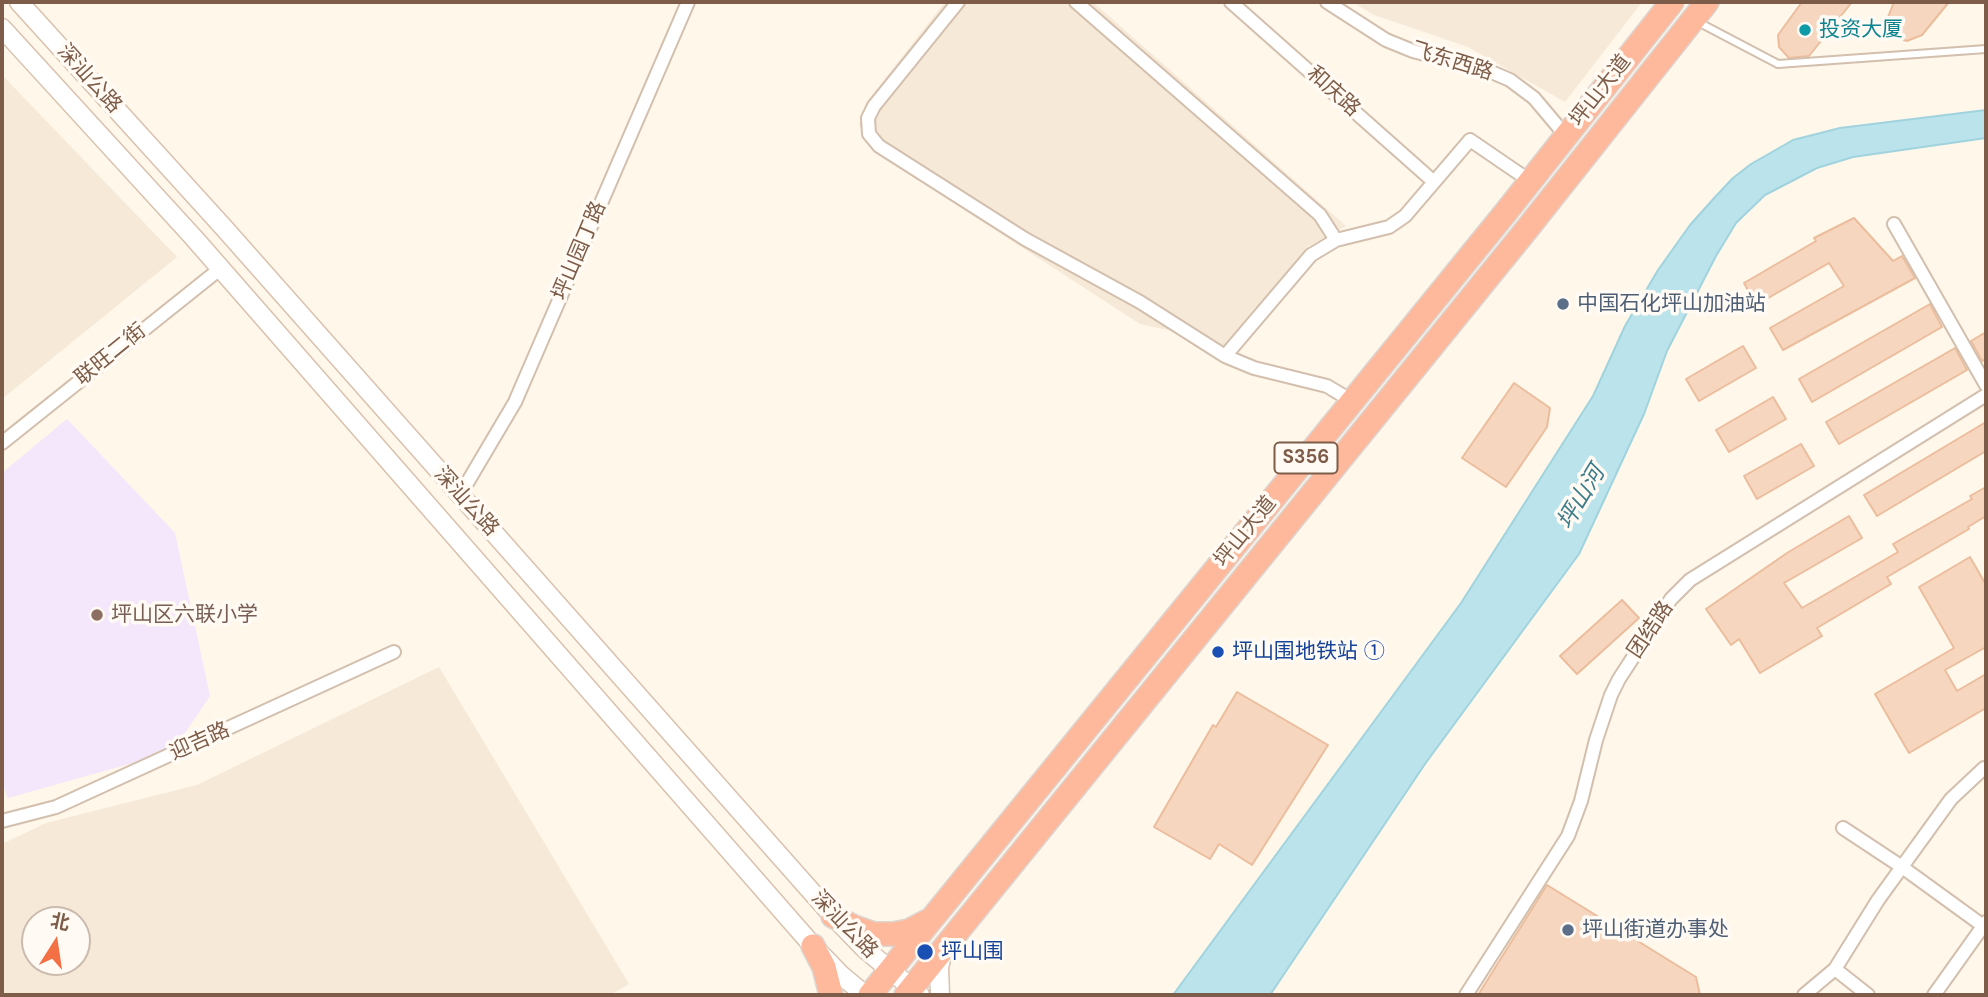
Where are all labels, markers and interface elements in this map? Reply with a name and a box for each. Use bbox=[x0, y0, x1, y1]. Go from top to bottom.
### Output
place label: 投资大厦 bbox=[1819, 17, 1903, 43]
marker: 投资大厦 bbox=[1797, 22, 1813, 38]
street label: 飞东西路 bbox=[1408, 38, 1496, 86]
street label: 深汕公路 bbox=[52, 39, 126, 119]
street label: 坪山大道 bbox=[1565, 50, 1637, 132]
street label: 和庆路 bbox=[1301, 62, 1365, 122]
street label: 坪山园丁路 bbox=[548, 198, 612, 304]
place label: 中国石化坪山加油站 bbox=[1577, 291, 1766, 317]
marker: 中国石化坪山加油站 bbox=[1555, 296, 1571, 312]
street label: 联旺二街 bbox=[70, 319, 152, 391]
road number: S356 bbox=[1274, 442, 1338, 474]
water label: 坪山河 bbox=[1552, 461, 1612, 535]
street label: 深汕公路 bbox=[429, 462, 503, 542]
street label: 坪山大道 bbox=[1210, 491, 1282, 573]
street label: 团结路 bbox=[1623, 597, 1679, 663]
place label: 坪山区六联小学 bbox=[111, 602, 258, 628]
marker: 坪山区六联小学 bbox=[89, 607, 105, 623]
place label: 坪山围地铁站 ① bbox=[1232, 639, 1385, 665]
marker: 坪山围地铁站 ① bbox=[1210, 644, 1226, 660]
street label: 迎吉路 bbox=[166, 718, 234, 766]
street label: 深汕公路 bbox=[806, 886, 882, 964]
north arrow bbox=[21, 906, 91, 976]
text: 北 bbox=[48, 908, 72, 936]
place label: 坪山街道办事处 bbox=[1582, 917, 1729, 943]
marker: 坪山街道办事处 bbox=[1560, 922, 1576, 938]
place label: 坪山围 bbox=[941, 939, 1004, 965]
marker: 坪山围 bbox=[915, 942, 935, 962]

